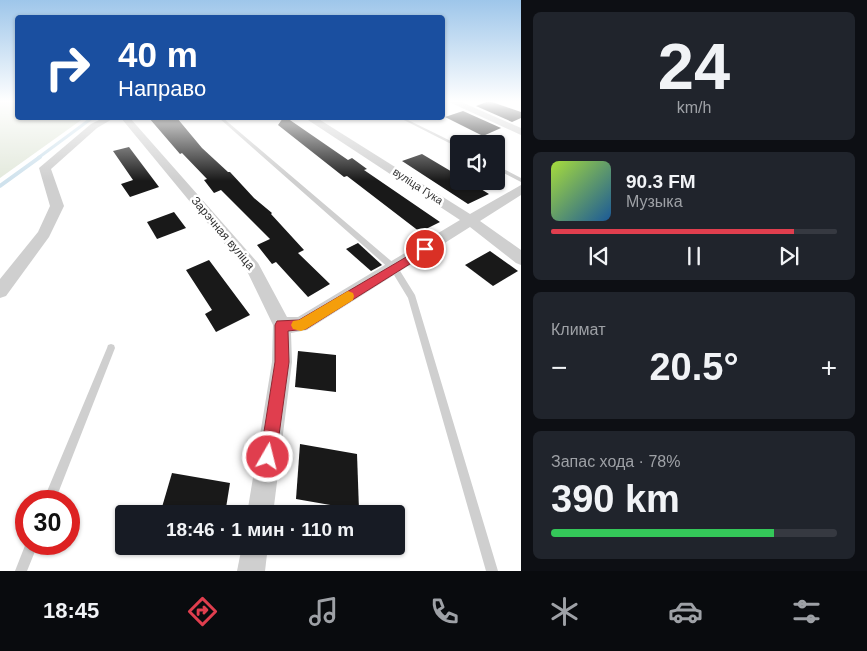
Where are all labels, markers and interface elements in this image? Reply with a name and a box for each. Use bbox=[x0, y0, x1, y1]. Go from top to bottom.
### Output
text: 24 bbox=[658, 30, 730, 103]
icon: right bbox=[35, 35, 100, 100]
text: 40 m bbox=[118, 35, 198, 74]
text: Направо bbox=[118, 76, 206, 101]
text: km/h bbox=[677, 99, 711, 116]
map controls bbox=[450, 135, 505, 190]
button: sound bbox=[450, 135, 505, 190]
street label: вуліца Гука bbox=[391, 165, 446, 207]
text: 90.3 FM bbox=[626, 171, 696, 192]
text: Музыка bbox=[626, 193, 683, 210]
street label: Зарэчная вуліца bbox=[188, 194, 258, 273]
pin bbox=[404, 228, 446, 270]
icon: arrive bbox=[411, 235, 439, 263]
icon: previous bbox=[585, 242, 613, 270]
icon: pause bbox=[680, 242, 708, 270]
icon: next bbox=[775, 242, 803, 270]
text: Климат bbox=[551, 321, 605, 338]
text: 20.5° bbox=[649, 346, 739, 388]
text: − bbox=[551, 352, 567, 383]
text: + bbox=[821, 352, 837, 383]
position arrow bbox=[241, 430, 293, 482]
text: Запас хода · 78% bbox=[551, 453, 680, 470]
text: 390 km bbox=[551, 478, 680, 520]
speed limit sign: 30 bbox=[15, 490, 80, 555]
text: 18:46 · 1 мин · 110 m bbox=[166, 519, 354, 540]
icon: directions bbox=[185, 594, 220, 629]
icon: music bbox=[306, 594, 341, 629]
icon: phone bbox=[427, 594, 462, 629]
icon: climate bbox=[547, 594, 582, 629]
icon: car bbox=[668, 594, 703, 629]
icon: filters bbox=[789, 594, 824, 629]
text: 18:45 bbox=[43, 598, 99, 623]

